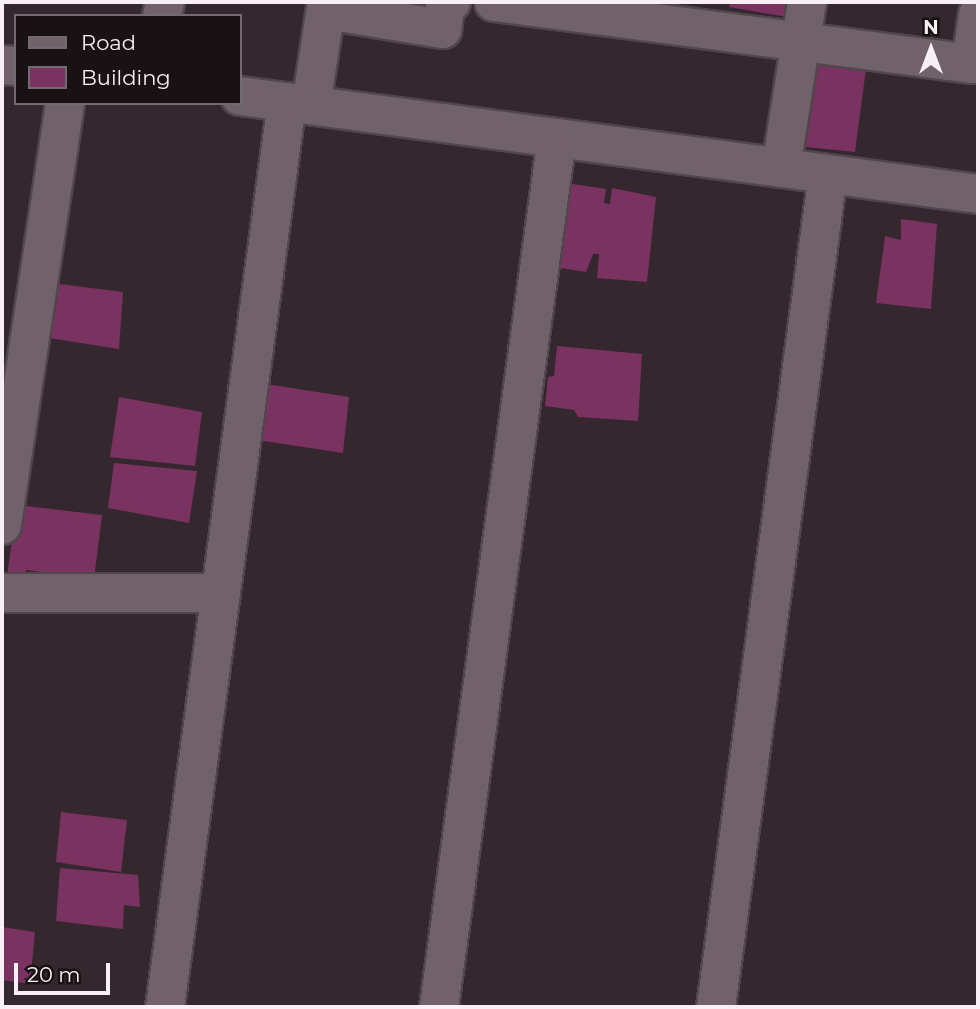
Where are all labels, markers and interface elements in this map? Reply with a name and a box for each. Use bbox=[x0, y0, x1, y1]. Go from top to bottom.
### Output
legend bbox=[14, 14, 242, 105]
north arrow bbox=[896, 14, 966, 84]
text: N bbox=[923, 16, 939, 39]
text: Road bbox=[81, 30, 136, 55]
text: Building bbox=[81, 65, 171, 90]
scale bar bbox=[18, 950, 114, 994]
text: 20 m bbox=[27, 962, 81, 987]

